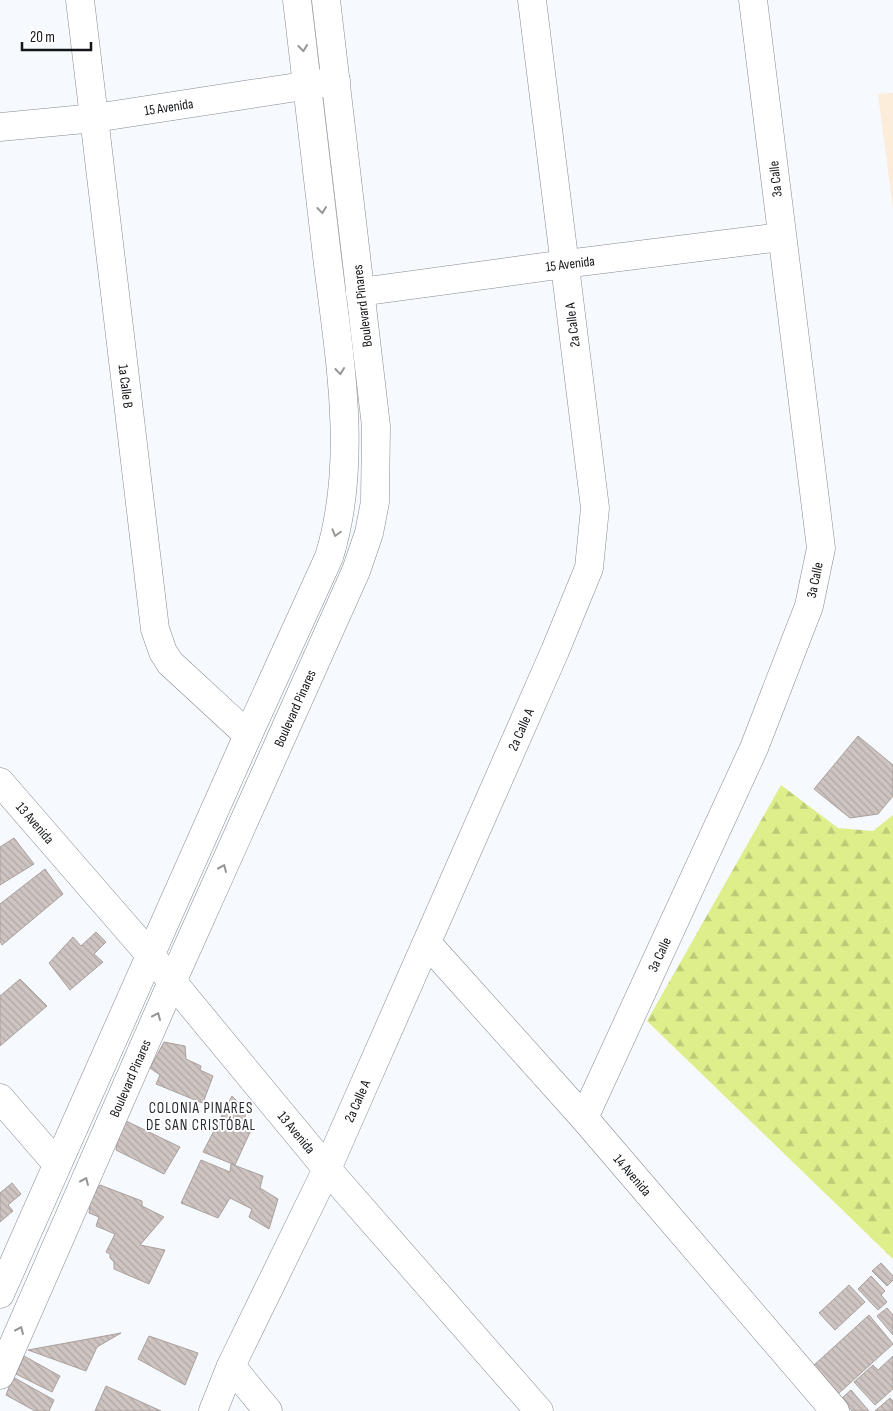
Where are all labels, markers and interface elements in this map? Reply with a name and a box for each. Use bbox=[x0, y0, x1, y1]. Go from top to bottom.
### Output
scale bar bbox=[22, 20, 91, 52]
text: 20 m bbox=[30, 28, 55, 47]
one-way arrow bbox=[297, 45, 308, 53]
street label: 15 Avenida bbox=[143, 95, 194, 119]
street label: 3a Calle bbox=[765, 160, 786, 198]
one-way arrow bbox=[316, 206, 327, 214]
street label: 15 Avenida bbox=[544, 252, 596, 276]
street label: Boulevard Pinares bbox=[349, 264, 376, 348]
street label: 2a Calle A bbox=[561, 301, 584, 348]
street label: 1a Calle B bbox=[115, 364, 137, 409]
one-way arrow bbox=[334, 368, 345, 376]
one-way arrow bbox=[332, 528, 342, 536]
street label: 3a Calle bbox=[803, 561, 827, 600]
street label: Boulevard Pinares bbox=[270, 667, 320, 750]
street label: 2a Calle A bbox=[504, 705, 538, 753]
street label: 13 Avenida bbox=[12, 799, 58, 847]
one-way arrow bbox=[217, 864, 227, 873]
street label: 3a Calle bbox=[644, 935, 675, 975]
one-way arrow bbox=[150, 1012, 161, 1021]
street label: Boulevard Pinares bbox=[106, 1037, 155, 1120]
street label: 2a Calle A bbox=[341, 1076, 375, 1125]
district label: COLONIA PINARES DE SAN CRISTÓBAL bbox=[146, 1099, 256, 1135]
street label: 13 Avenida bbox=[274, 1108, 319, 1157]
street label: 14 Avenida bbox=[610, 1151, 655, 1200]
one-way arrow bbox=[78, 1177, 89, 1186]
one-way arrow bbox=[13, 1326, 24, 1335]

